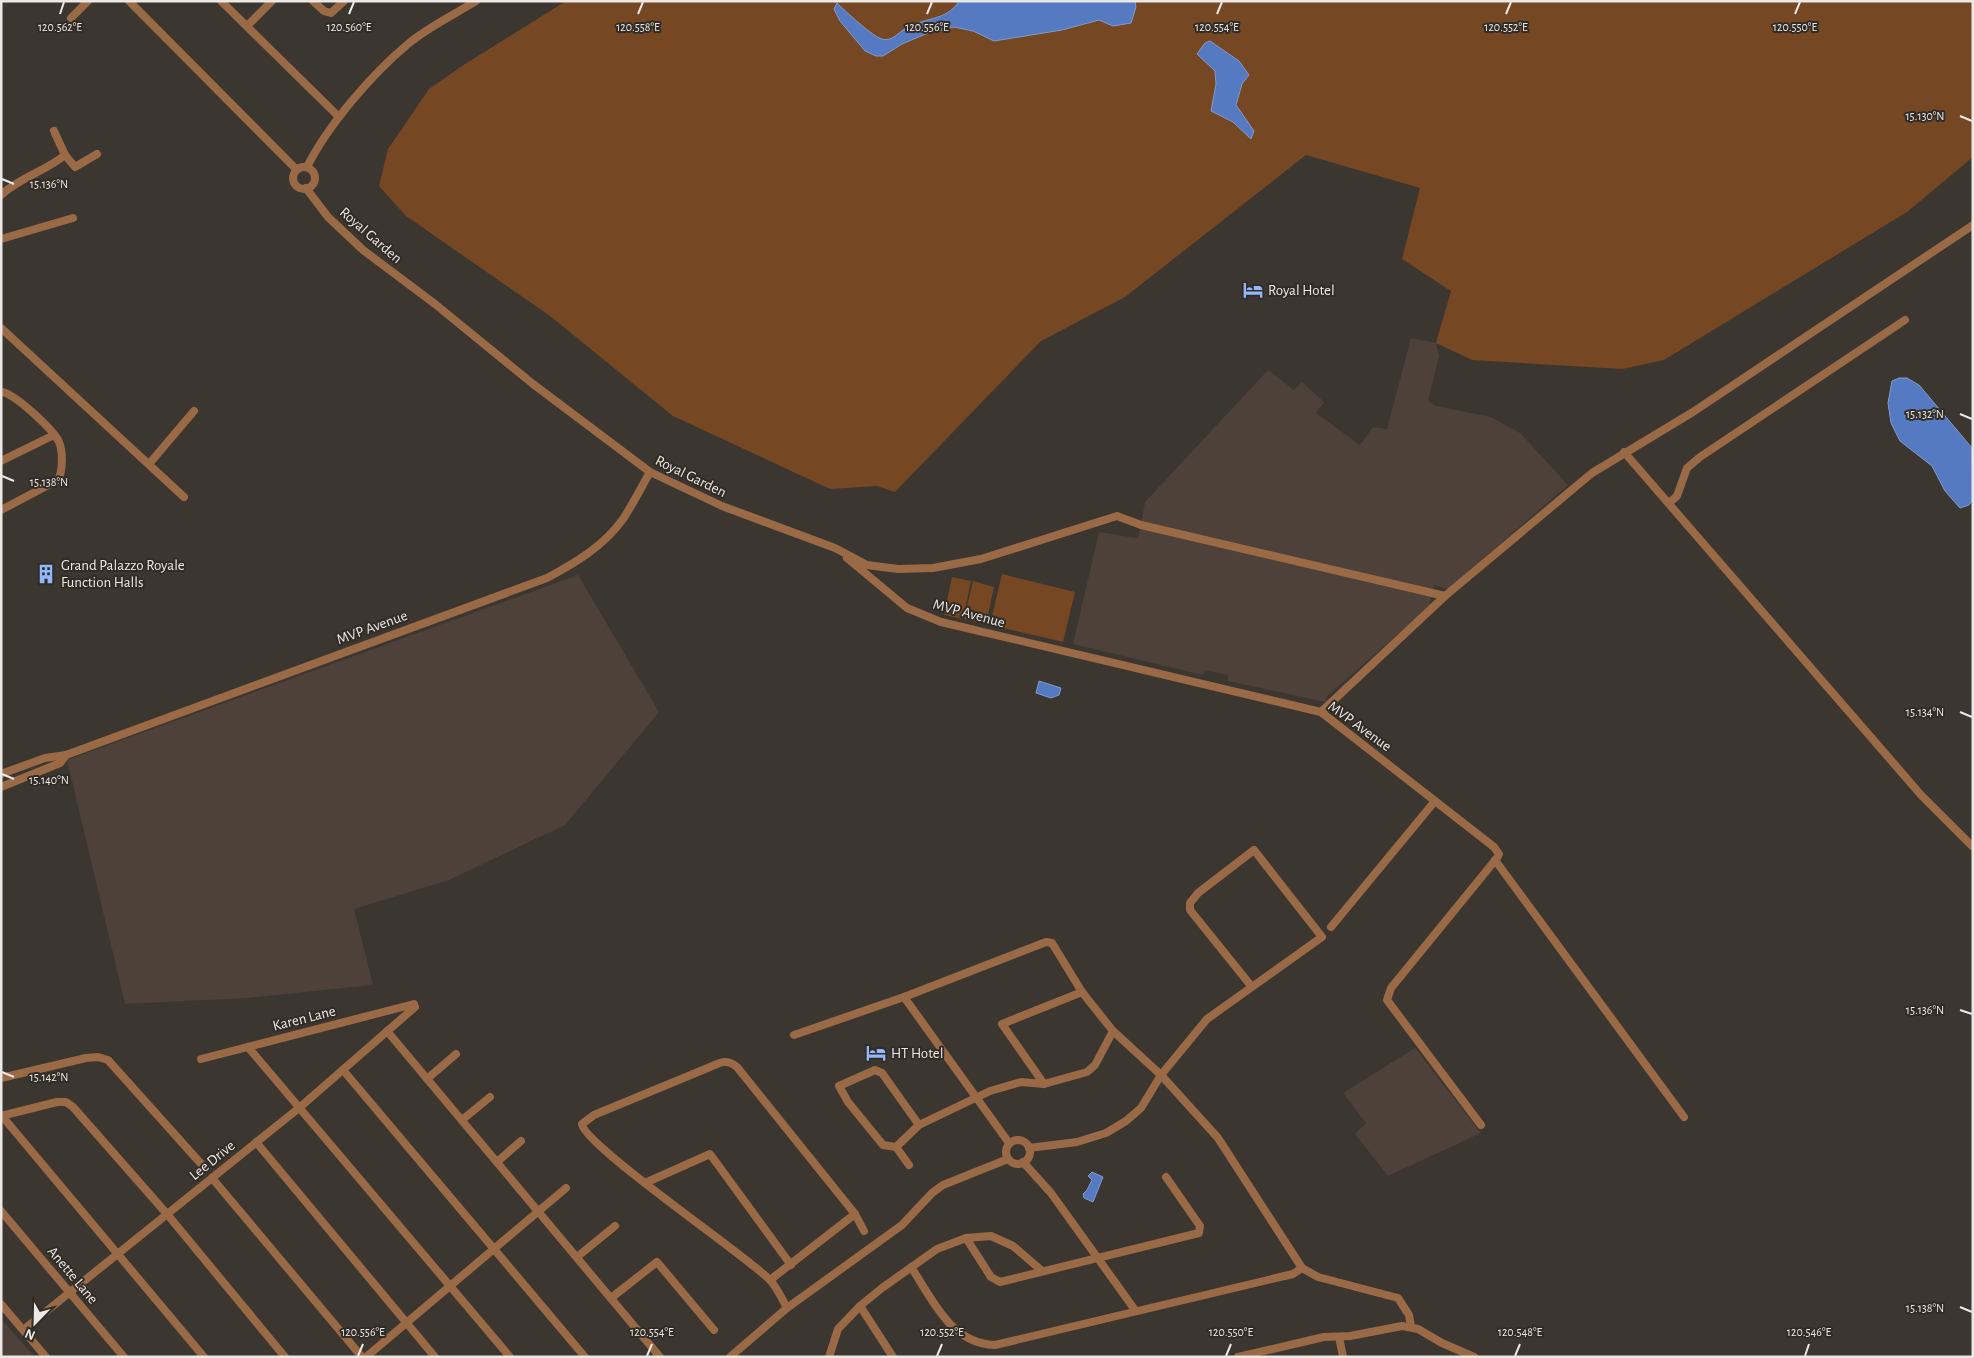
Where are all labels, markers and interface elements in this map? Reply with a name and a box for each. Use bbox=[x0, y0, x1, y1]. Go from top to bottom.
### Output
text: 120.562°E bbox=[38, 21, 82, 33]
text: 120.560°E bbox=[327, 21, 372, 33]
text: 120.558°E bbox=[616, 21, 660, 33]
text: 120.556°E bbox=[905, 21, 949, 33]
text: 120.554°E bbox=[1195, 21, 1239, 33]
text: 120.552°E bbox=[1484, 21, 1528, 33]
text: 120.550°E bbox=[1773, 21, 1817, 33]
text: 15.130°N bbox=[1905, 110, 1945, 122]
text: 15.136°N bbox=[30, 178, 68, 190]
street label: Royal Garden bbox=[337, 204, 405, 266]
hotel icon: Royal Hotel bbox=[1242, 279, 1264, 301]
place label: Royal Hotel bbox=[1268, 283, 1335, 298]
text: 15.132°N bbox=[1906, 408, 1944, 420]
street label: Royal Garden bbox=[653, 453, 729, 500]
text: 15.138°N bbox=[30, 476, 68, 488]
place label: Grand Palazzo Royale Function Halls bbox=[61, 558, 185, 590]
building icon: Grand Palazzo Royale Function Halls bbox=[35, 563, 57, 585]
street label: MVP Avenue bbox=[931, 597, 1007, 630]
street label: MVP Avenue bbox=[335, 608, 410, 647]
street label: MVP Avenue bbox=[1325, 699, 1394, 754]
text: 15.134°N bbox=[1906, 706, 1944, 718]
text: 15.140°N bbox=[29, 774, 69, 786]
street label: Karen Lane bbox=[271, 1003, 337, 1034]
text: 15.136°N bbox=[1906, 1004, 1944, 1016]
hotel icon: HT Hotel bbox=[865, 1042, 887, 1064]
place label: HT Hotel bbox=[891, 1046, 943, 1061]
text: 15.142°N bbox=[30, 1071, 68, 1083]
street label: Lee Drive bbox=[187, 1138, 238, 1183]
street label: Anette Lane bbox=[44, 1244, 101, 1307]
north arrow bbox=[10, 1298, 60, 1348]
text: 15.138°N bbox=[1906, 1302, 1944, 1314]
text: N bbox=[23, 1326, 38, 1342]
text: 120.556°E bbox=[341, 1326, 385, 1338]
text: 120.554°E bbox=[630, 1326, 674, 1338]
text: 120.552°E bbox=[920, 1326, 964, 1338]
text: 120.550°E bbox=[1209, 1326, 1253, 1338]
text: 120.548°E bbox=[1498, 1326, 1542, 1338]
text: 120.546°E bbox=[1787, 1326, 1831, 1338]

